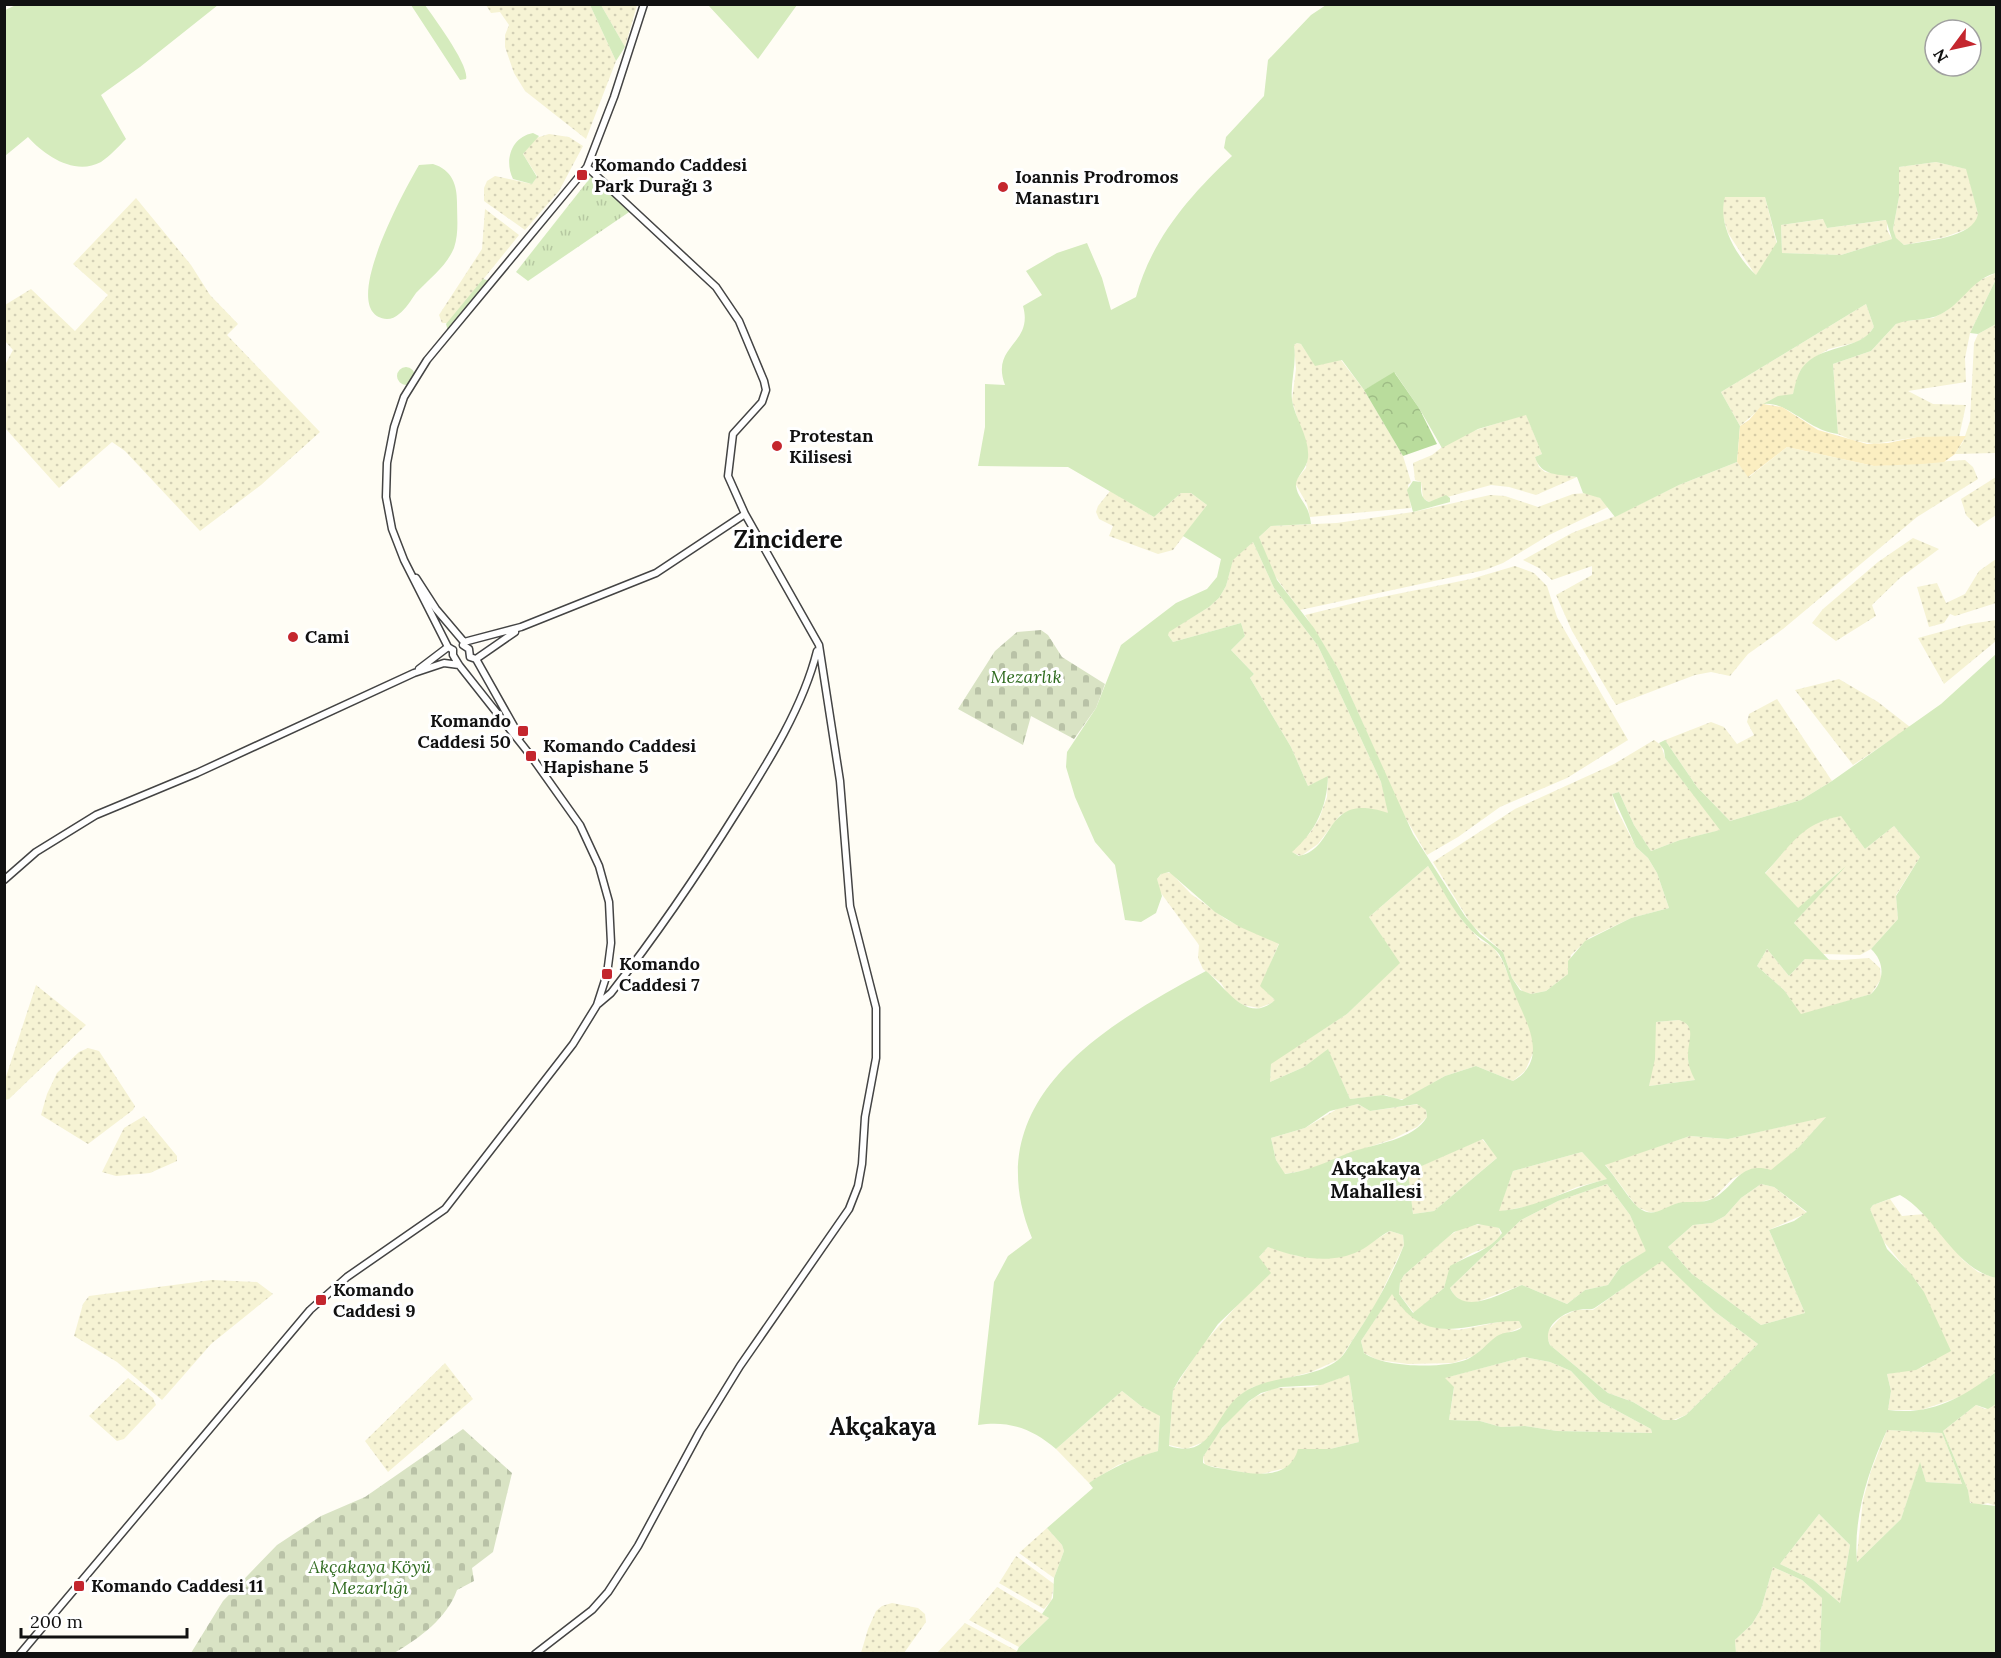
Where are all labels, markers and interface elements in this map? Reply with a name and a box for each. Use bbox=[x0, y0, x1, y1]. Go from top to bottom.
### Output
north arrow bbox=[1923, 18, 1983, 78]
text: N bbox=[1929, 46, 1952, 67]
place label: Komando Caddesi Park Durağı 3 bbox=[594, 153, 747, 197]
place label: Ioannis Prodromos Manastırı bbox=[1015, 165, 1179, 209]
marker: Komando Caddesi Park Durağı 3 bbox=[575, 168, 589, 182]
marker: Ioannis Prodromos Manastırı bbox=[996, 180, 1010, 194]
place label: Protestan Kilisesi bbox=[789, 424, 874, 468]
marker: Protestan Kilisesi bbox=[770, 439, 784, 453]
district label: Zincidere bbox=[733, 524, 843, 555]
place label: Cami bbox=[305, 625, 349, 648]
marker: Cami bbox=[286, 630, 300, 644]
park label: Mezarlık bbox=[990, 665, 1062, 688]
place label: Komando Caddesi 50 bbox=[418, 709, 511, 753]
marker: Komando Caddesi 50 bbox=[516, 724, 530, 738]
place label: Komando Caddesi Hapishane 5 bbox=[543, 734, 696, 778]
marker: Komando Caddesi Hapishane 5 bbox=[524, 749, 538, 763]
place label: Komando Caddesi 7 bbox=[619, 952, 700, 996]
marker: Komando Caddesi 7 bbox=[600, 967, 614, 981]
district label: Akçakaya Mahallesi bbox=[1330, 1155, 1423, 1203]
place label: Komando Caddesi 9 bbox=[333, 1278, 416, 1322]
marker: Komando Caddesi 9 bbox=[314, 1293, 328, 1307]
district label: Akçakaya bbox=[830, 1411, 937, 1442]
park label: Akçakaya Köyü Mezarlığı bbox=[308, 1555, 432, 1599]
place label: Komando Caddesi 11 bbox=[91, 1574, 264, 1597]
marker: Komando Caddesi 11 bbox=[72, 1579, 86, 1593]
scale bar bbox=[21, 1601, 188, 1639]
text: 200 m bbox=[30, 1610, 83, 1633]

